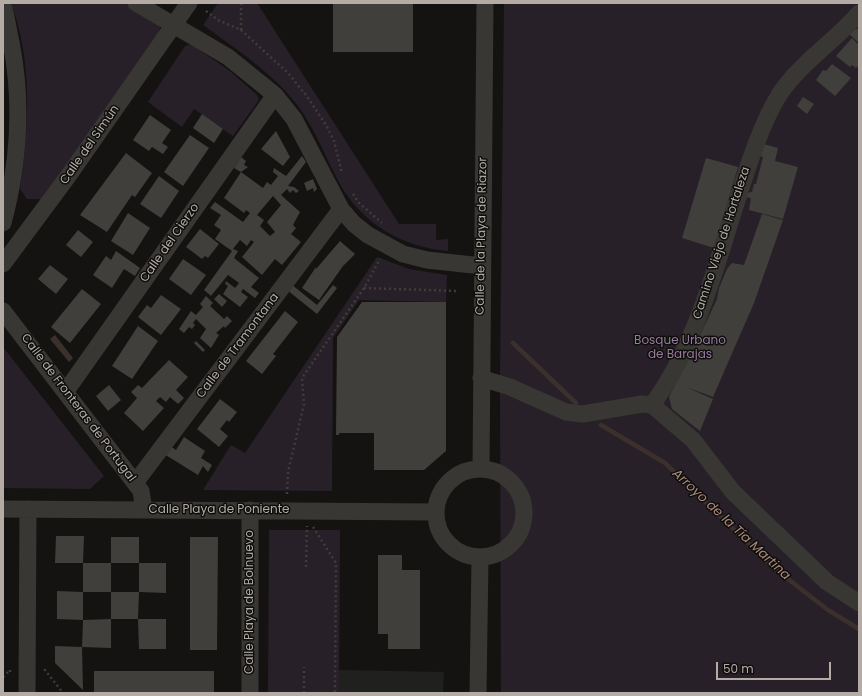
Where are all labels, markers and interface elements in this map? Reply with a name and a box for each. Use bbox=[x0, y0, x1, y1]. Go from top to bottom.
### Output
street label: Calle del Simún bbox=[57, 103, 123, 187]
street label: Calle de la Playa de Riazor bbox=[473, 157, 491, 315]
street label: Camino Viejo de Hortaleza bbox=[691, 165, 753, 321]
street label: Calle del Cierzo bbox=[137, 201, 203, 285]
street label: Calle de Tramontana bbox=[194, 291, 282, 401]
street label: Calle de Fronteras de Portugal bbox=[18, 331, 138, 485]
park label: Bosque Urbano de Barajas bbox=[634, 334, 726, 362]
water label: Arroyo de la Tía Martina bbox=[669, 466, 793, 584]
street label: Calle Playa de Poniente bbox=[149, 503, 289, 517]
street label: Calle Playa de Bolnuevo bbox=[243, 530, 257, 674]
scale bar bbox=[718, 654, 833, 680]
text: 50 m bbox=[723, 660, 754, 677]

